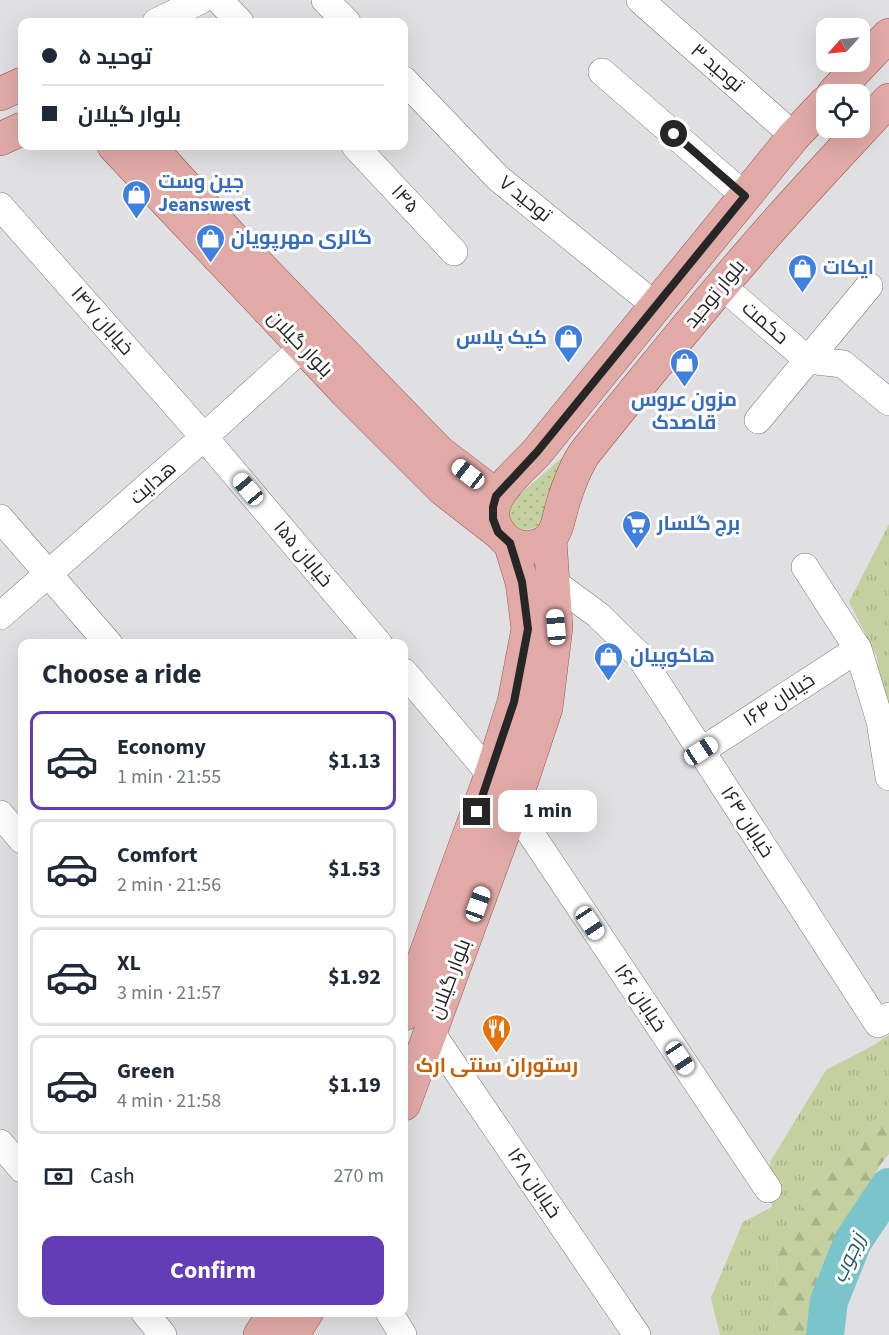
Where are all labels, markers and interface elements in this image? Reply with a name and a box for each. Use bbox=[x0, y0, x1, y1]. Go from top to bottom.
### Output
north arrow bbox=[816, 18, 870, 72]
map controls bbox=[816, 18, 870, 138]
street label: توحید ۳ bbox=[684, 37, 750, 99]
text: توحید ۵ bbox=[78, 41, 152, 73]
button: locate bbox=[816, 84, 870, 138]
text: بلوار گیلان bbox=[78, 99, 181, 131]
route start bbox=[660, 120, 687, 147]
place label: جین وست Jeanswest bbox=[158, 168, 251, 219]
street label: توحید ۷ bbox=[492, 169, 558, 230]
shop icon: جین وست Jeanswest bbox=[121, 178, 153, 220]
street label: ۱۴۵ bbox=[384, 178, 426, 220]
shop icon: گالری مهرپویان bbox=[194, 222, 226, 264]
place label: گالری مهرپویان bbox=[231, 224, 372, 252]
shop icon: ایکات bbox=[786, 252, 818, 294]
street label: بلوار توحید bbox=[678, 253, 752, 335]
place label: ایکات bbox=[823, 254, 874, 282]
street label: خیابان ۱۴۷ bbox=[64, 280, 140, 362]
street label: حکمت bbox=[735, 295, 795, 351]
street label: بلوار گیلان bbox=[261, 304, 339, 384]
shop icon: کیک پلاس bbox=[552, 322, 584, 364]
place label: کیک پلاس bbox=[456, 324, 547, 352]
shop icon: مزون عروس قاصدک bbox=[668, 346, 700, 388]
place label: مزون عروس قاصدک bbox=[631, 386, 737, 437]
street label: هدایت bbox=[124, 455, 182, 511]
car bbox=[448, 456, 488, 492]
car bbox=[230, 469, 266, 509]
supermarket icon: برج گلسار bbox=[620, 508, 652, 550]
place label: برج گلسار bbox=[656, 510, 740, 538]
street label: خیابان ۱۵۵ bbox=[267, 515, 339, 593]
car bbox=[545, 608, 567, 646]
shop icon: هاکوپیان bbox=[593, 640, 625, 682]
place label: هاکوپیان bbox=[630, 642, 715, 670]
text: Choose a ride bbox=[42, 655, 202, 694]
street label: خیابان ۱۶۴ bbox=[738, 666, 820, 734]
text: Economy bbox=[117, 731, 206, 763]
icon: car bbox=[45, 734, 99, 788]
car bbox=[681, 734, 721, 768]
text: $1.13 bbox=[328, 745, 381, 777]
text: 1 min · 21:55 bbox=[117, 763, 221, 791]
street label: ۱۶۴ خیابان bbox=[713, 781, 781, 863]
callout: 1 min bbox=[498, 791, 597, 833]
text: 1 min bbox=[523, 797, 572, 825]
route end bbox=[463, 798, 490, 825]
text: Comfort bbox=[117, 839, 198, 871]
icon: car bbox=[45, 842, 99, 896]
text: $1.53 bbox=[328, 853, 381, 885]
text: 2 min · 21:56 bbox=[117, 871, 221, 899]
car bbox=[463, 884, 493, 924]
car bbox=[572, 903, 608, 943]
street label: بلوار گیلان bbox=[422, 935, 478, 1023]
text: XL bbox=[117, 947, 141, 979]
icon: car bbox=[45, 950, 99, 1004]
street label: خیابان ۱۶۶ bbox=[607, 958, 673, 1038]
text: $1.92 bbox=[328, 961, 381, 993]
text: 3 min · 21:57 bbox=[117, 979, 221, 1007]
restaurant icon: رستوران سنتی ارک bbox=[481, 1012, 513, 1054]
car bbox=[662, 1038, 698, 1078]
place label: رستوران سنتی ارک bbox=[416, 1052, 578, 1080]
text: Green bbox=[117, 1055, 175, 1087]
icon: car bbox=[45, 1058, 99, 1112]
text: $1.19 bbox=[328, 1069, 381, 1101]
text: 4 min · 21:58 bbox=[117, 1087, 221, 1115]
street label: خیابان ۱۶۸ bbox=[500, 1142, 568, 1224]
icon: cash bbox=[42, 1160, 75, 1193]
text: Cash bbox=[90, 1160, 135, 1192]
text: 270 m bbox=[334, 1162, 384, 1190]
water label: زرجوب bbox=[824, 1226, 874, 1288]
button: Confirm bbox=[42, 1236, 384, 1305]

